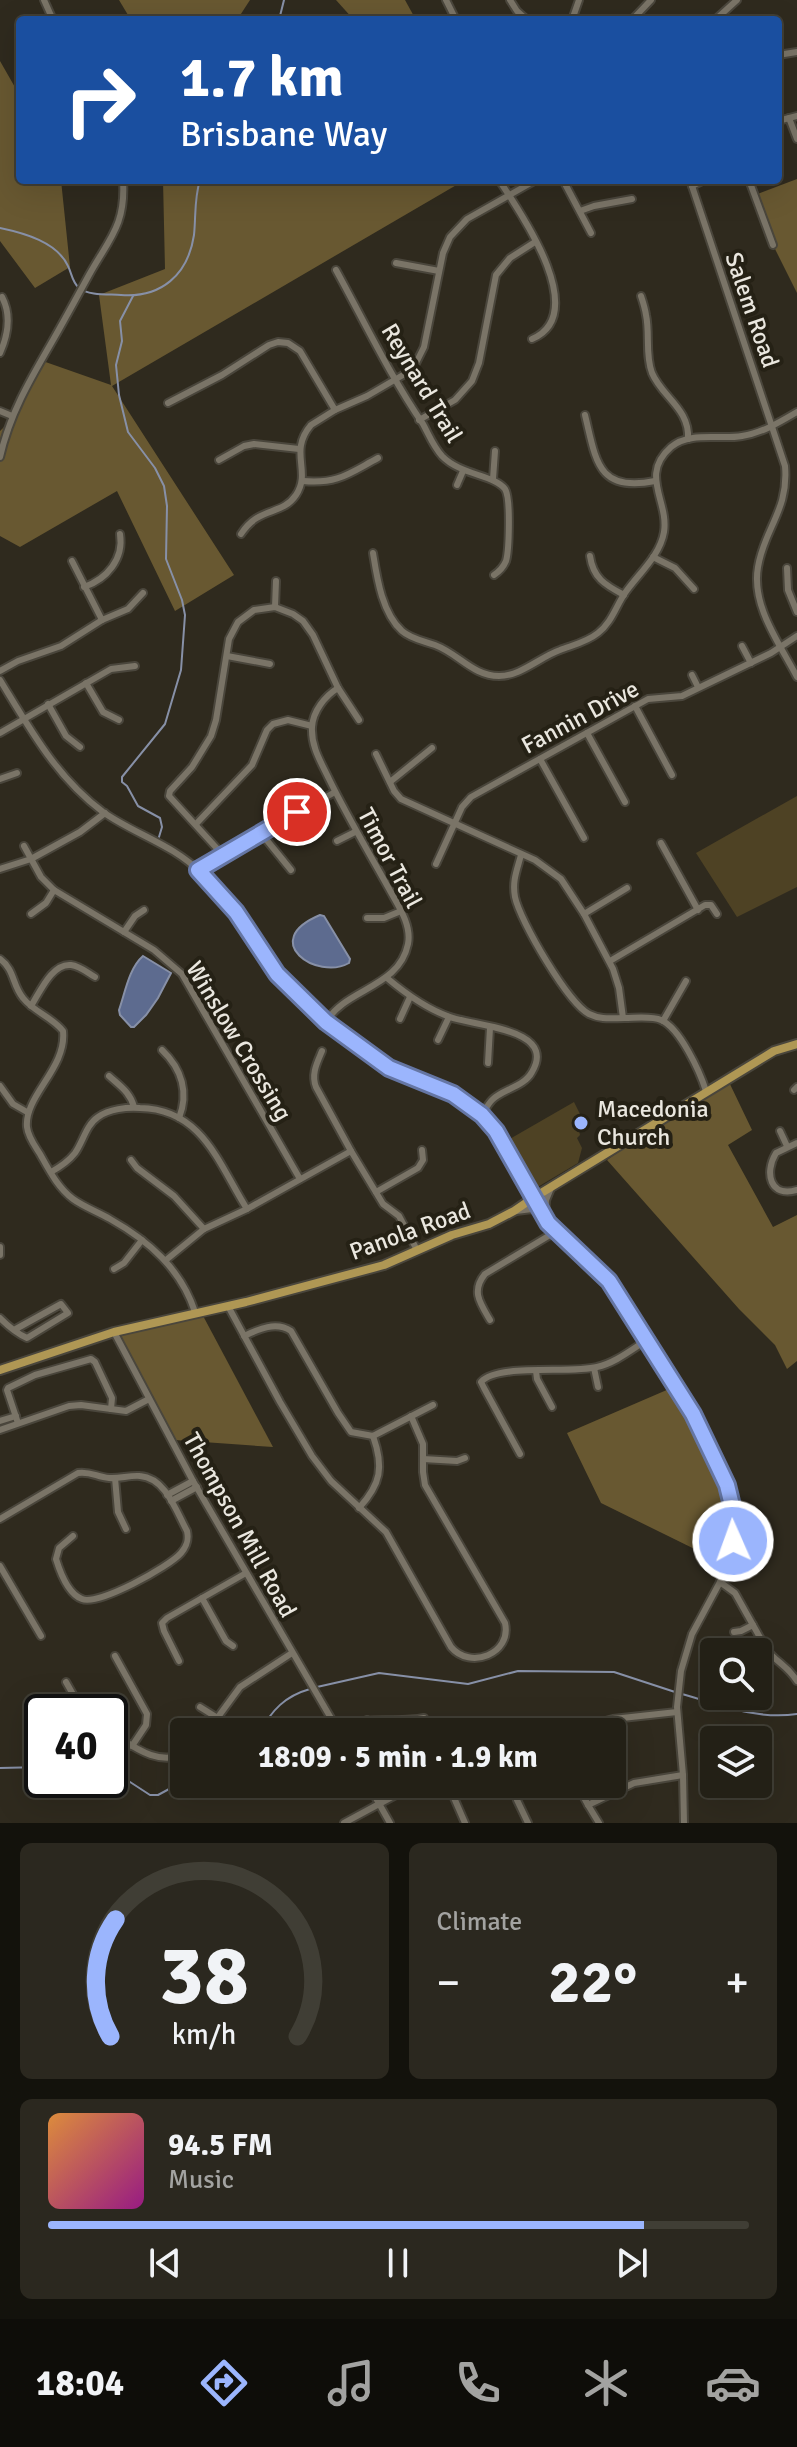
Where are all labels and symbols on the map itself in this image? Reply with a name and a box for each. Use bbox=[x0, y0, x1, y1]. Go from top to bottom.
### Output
street label: Salem Road bbox=[718, 248, 786, 372]
street label: Reynard Trail bbox=[375, 318, 469, 448]
street label: Fannin Drive bbox=[516, 674, 644, 760]
pin bbox=[263, 778, 331, 846]
street label: Timor Trail bbox=[351, 803, 429, 913]
street label: Winslow Crossing bbox=[180, 956, 298, 1126]
place label: Macedonia Church bbox=[597, 1094, 709, 1152]
marker: Macedonia Church bbox=[572, 1114, 590, 1132]
street label: Panola Road bbox=[345, 1195, 475, 1267]
street label: Thompson Mill Road bbox=[177, 1427, 303, 1623]
position arrow bbox=[691, 1499, 775, 1583]
speed limit sign: 40 bbox=[24, 1694, 128, 1798]

